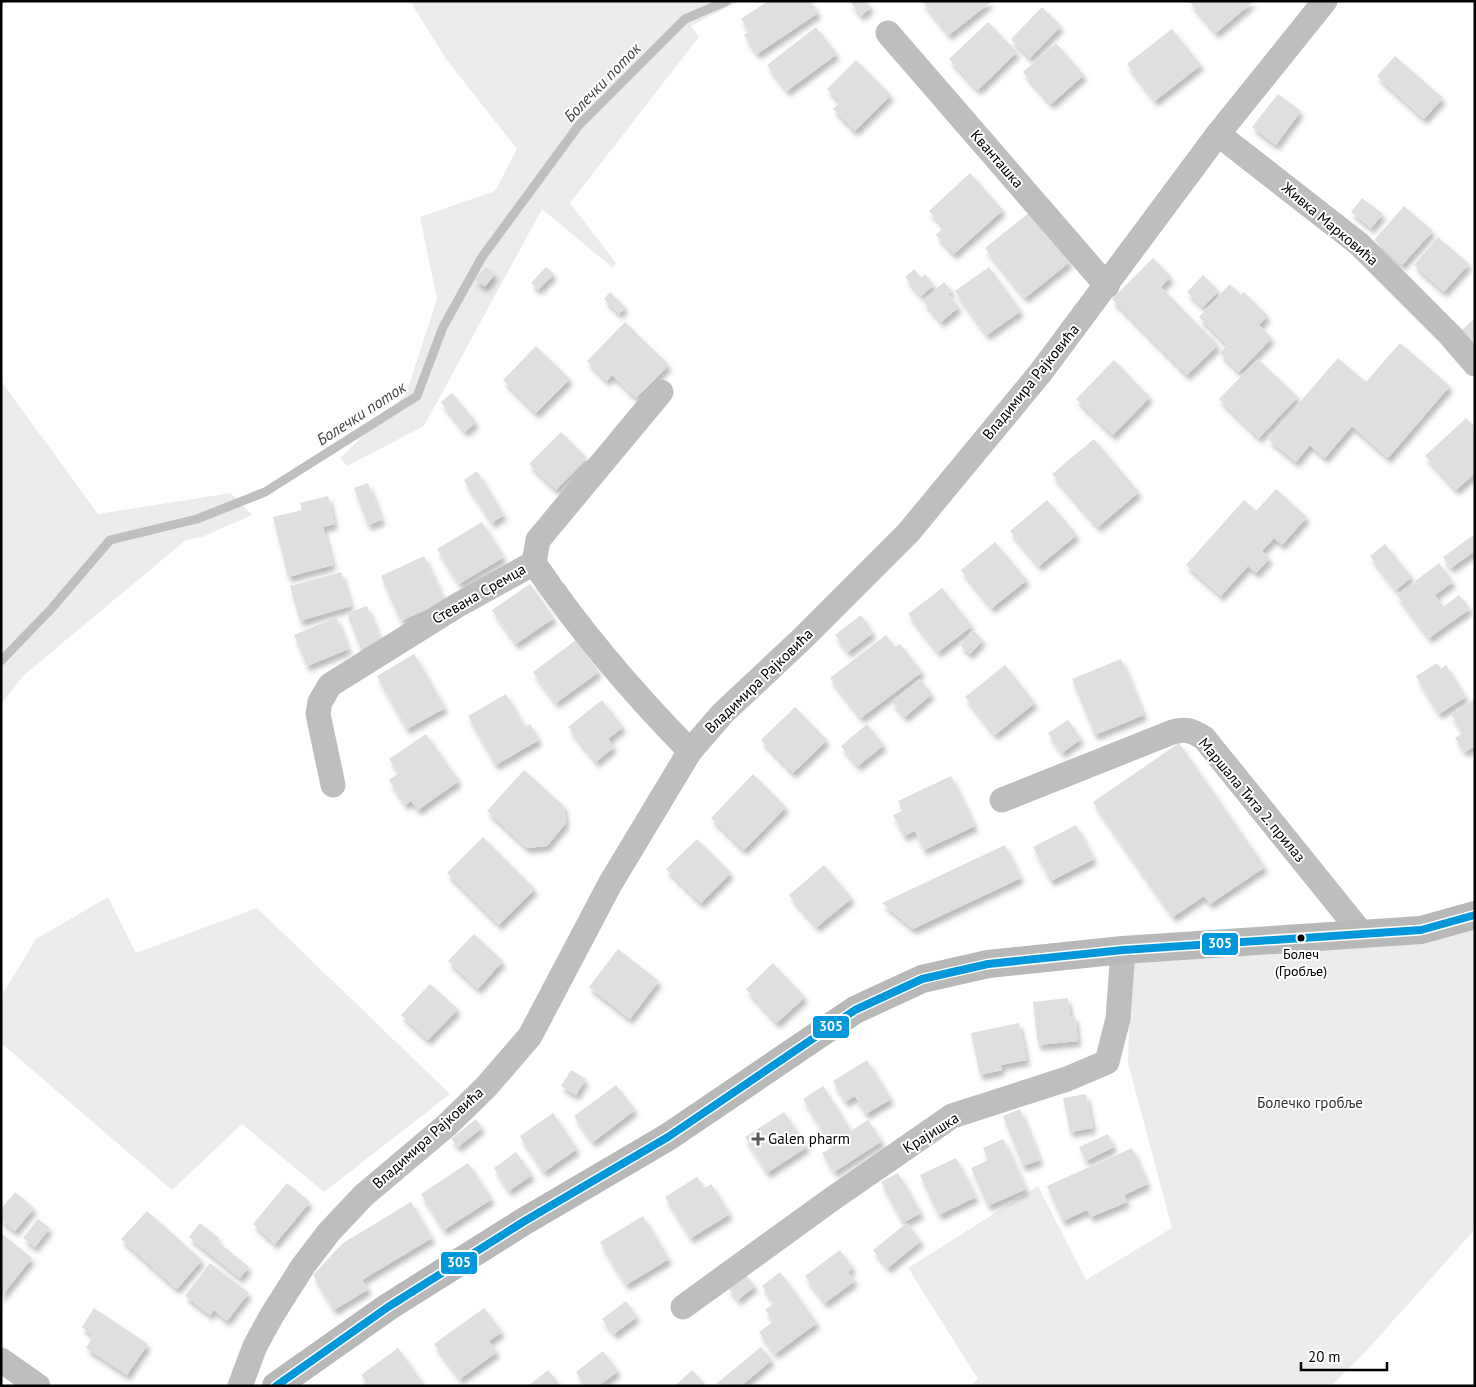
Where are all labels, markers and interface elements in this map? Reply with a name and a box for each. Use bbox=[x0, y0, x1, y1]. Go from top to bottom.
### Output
water label: Болечки поток bbox=[559, 38, 645, 126]
street label: Кванташка bbox=[967, 126, 1028, 192]
street label: Живка Марковића bbox=[1277, 177, 1382, 270]
street label: Владимира Рајковића bbox=[978, 320, 1083, 443]
water label: Болечки поток bbox=[313, 376, 410, 449]
street label: Стевана Сремца bbox=[428, 559, 529, 628]
street label: Владимира Рајковића bbox=[701, 624, 817, 737]
street label: Маршала Тита 2. прилаз bbox=[1195, 733, 1310, 866]
line badge: 305 bbox=[1201, 932, 1239, 956]
marker: Болеч (Гробље) bbox=[1296, 933, 1306, 943]
text: 305 bbox=[1208, 934, 1232, 952]
place label: Болеч (Гробље) bbox=[1275, 945, 1327, 980]
line badge: 305 bbox=[812, 1015, 850, 1039]
text: 305 bbox=[819, 1017, 843, 1035]
street label: Владимира Рајковића bbox=[368, 1083, 487, 1193]
park label: Болечко гробље bbox=[1257, 1093, 1363, 1112]
street label: Крајишка bbox=[899, 1108, 962, 1157]
place label: Galen pharm bbox=[768, 1129, 850, 1148]
marker: Galen pharm bbox=[752, 1133, 764, 1145]
line badge: 305 bbox=[440, 1251, 478, 1275]
text: 305 bbox=[447, 1253, 471, 1271]
scale bar bbox=[1301, 1340, 1387, 1372]
text: 20 m bbox=[1308, 1347, 1341, 1366]

